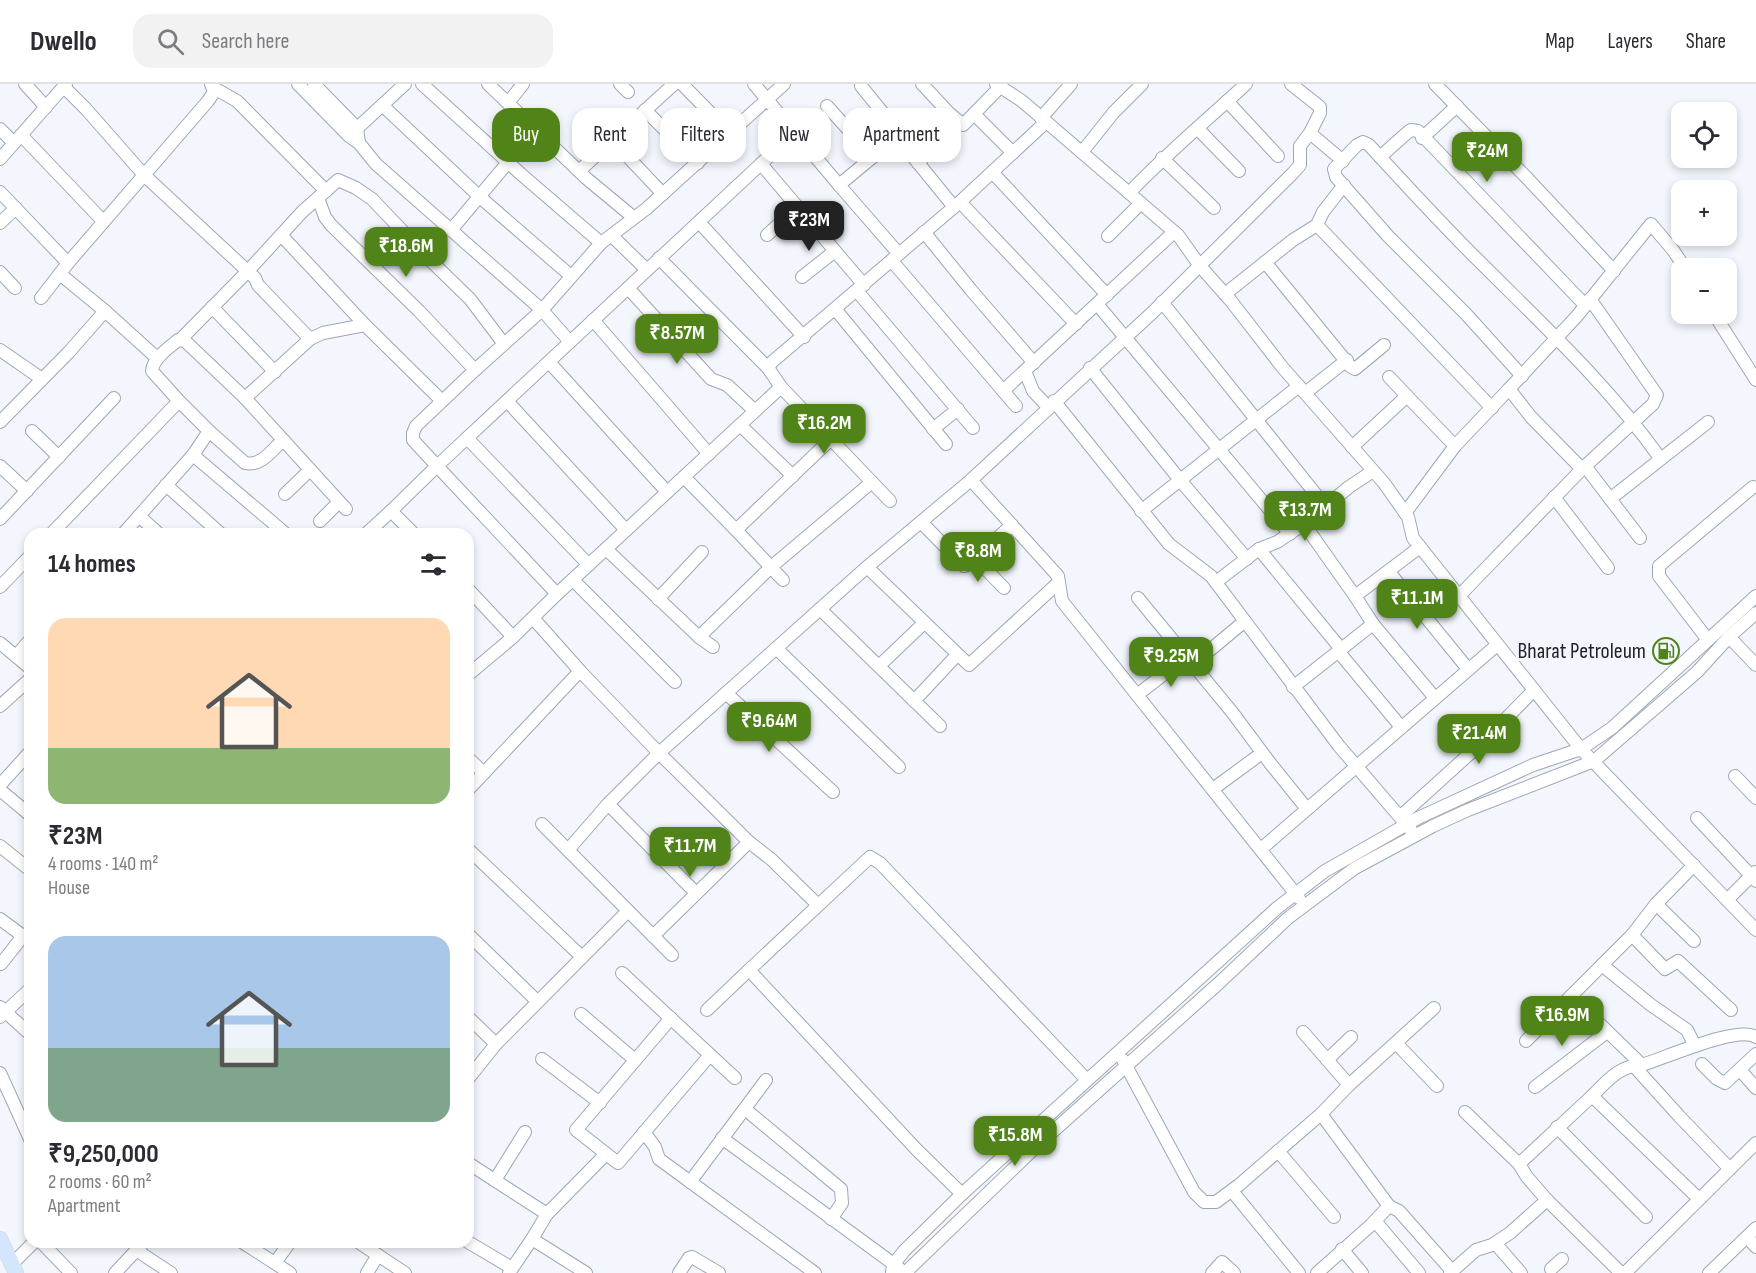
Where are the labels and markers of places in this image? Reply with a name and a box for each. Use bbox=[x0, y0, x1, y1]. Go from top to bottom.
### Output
pin: ₹24M bbox=[1451, 132, 1523, 183]
pin: ₹23M bbox=[773, 201, 845, 252]
pin: ₹18.6M bbox=[357, 227, 455, 278]
pin: ₹8.57M bbox=[628, 314, 726, 365]
pin: ₹16.2M bbox=[775, 404, 873, 455]
pin: ₹13.7M bbox=[1256, 491, 1354, 542]
pin: ₹8.8M bbox=[936, 532, 1020, 583]
pin: ₹11.1M bbox=[1368, 579, 1466, 630]
fuel station icon: Bharat Petroleum bbox=[1651, 636, 1681, 666]
pin: ₹9.25M bbox=[1122, 637, 1220, 688]
place label: Bharat Petroleum bbox=[1518, 638, 1646, 665]
pin: ₹9.64M bbox=[720, 702, 818, 753]
pin: ₹21.4M bbox=[1430, 714, 1528, 765]
pin: ₹11.7M bbox=[641, 827, 739, 878]
pin: ₹16.9M bbox=[1513, 996, 1611, 1047]
pin: ₹15.8M bbox=[966, 1116, 1064, 1167]

